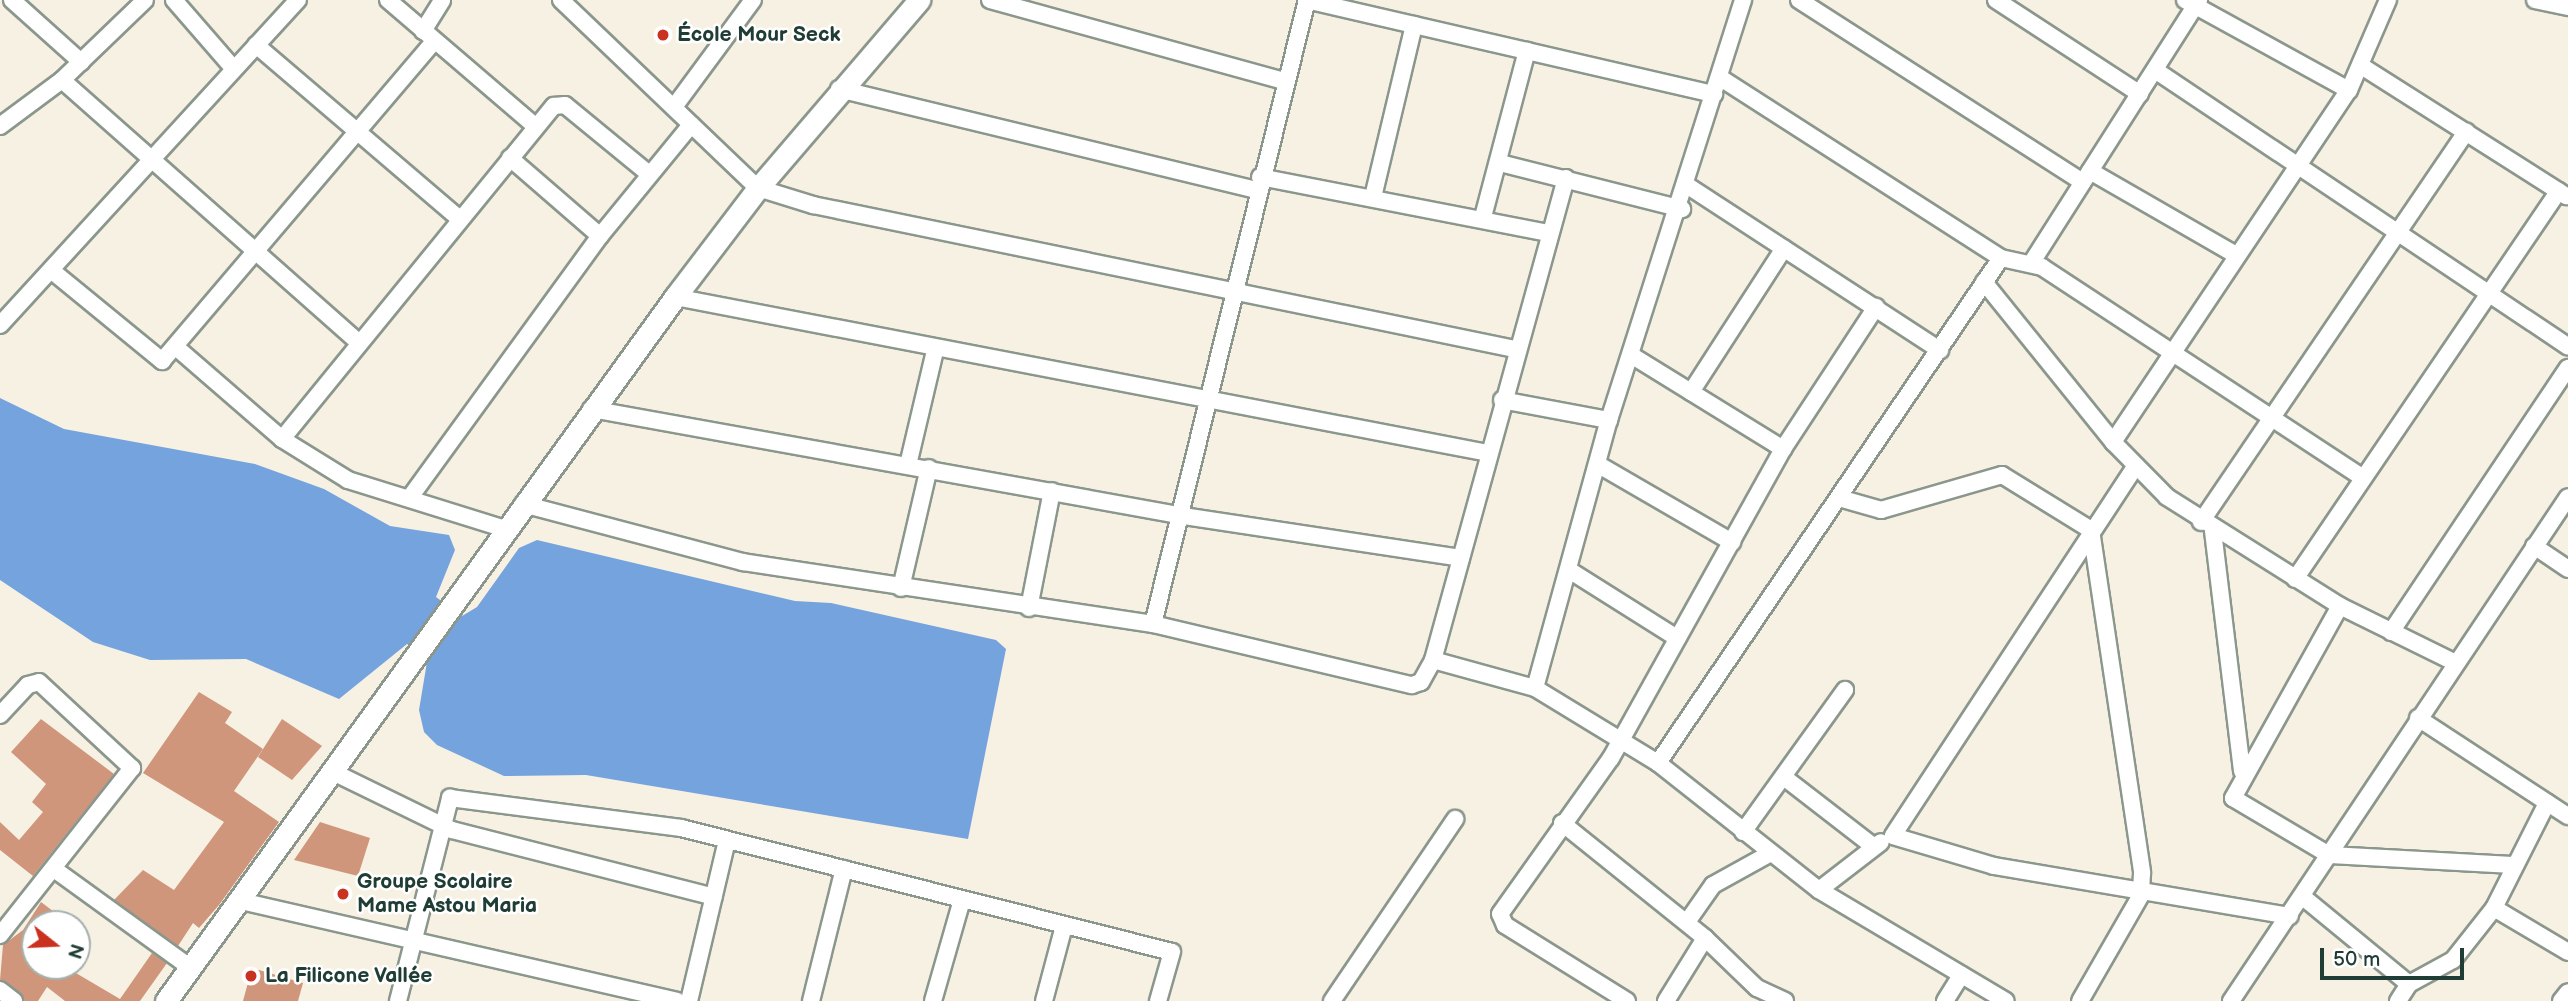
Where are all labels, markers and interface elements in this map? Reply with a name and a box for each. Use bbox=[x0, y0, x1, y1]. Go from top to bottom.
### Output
place label: École Mour Seck bbox=[677, 22, 840, 48]
marker: École Mour Seck bbox=[655, 27, 671, 43]
place label: Groupe Scolaire Mame Astou Maria bbox=[357, 869, 537, 919]
marker: Groupe Scolaire Mame Astou Maria bbox=[335, 886, 351, 902]
north arrow bbox=[21, 910, 91, 980]
scale bar bbox=[2323, 934, 2466, 978]
text: N bbox=[61, 941, 88, 961]
text: 50 m bbox=[2333, 947, 2380, 972]
place label: La Filicone Vallée bbox=[265, 963, 433, 989]
marker: La Filicone Vallée bbox=[243, 968, 259, 984]

